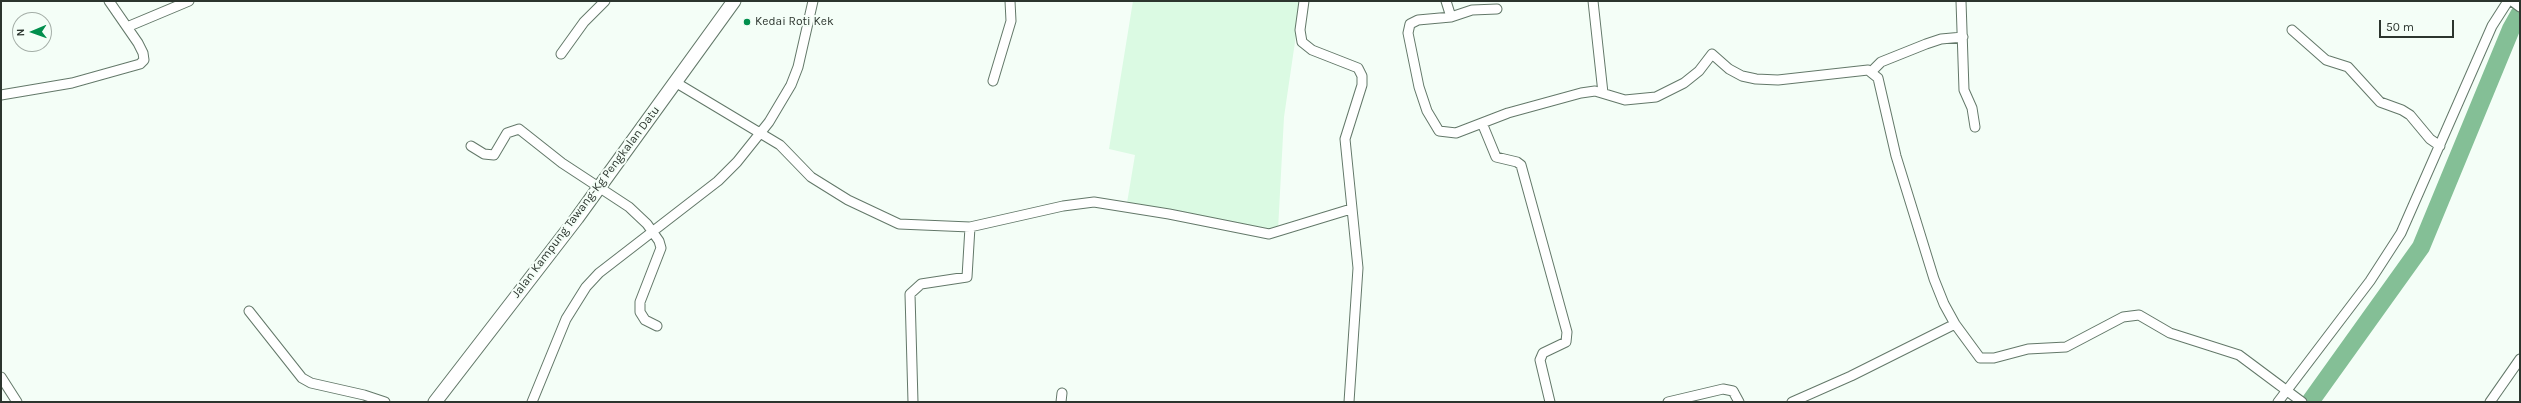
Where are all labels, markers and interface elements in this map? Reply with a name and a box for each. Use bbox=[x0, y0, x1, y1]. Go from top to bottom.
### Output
north arrow bbox=[12, 12, 52, 52]
scale bar bbox=[2381, 12, 2456, 38]
place label: Kedai Roti Kek bbox=[755, 15, 834, 29]
marker: Kedai Roti Kek bbox=[742, 17, 752, 27]
text: 50 m bbox=[2386, 20, 2414, 34]
text: N bbox=[14, 28, 27, 37]
street label: Jalan Kampung Tawang-Kg Pengkalan Datu bbox=[509, 103, 663, 301]

